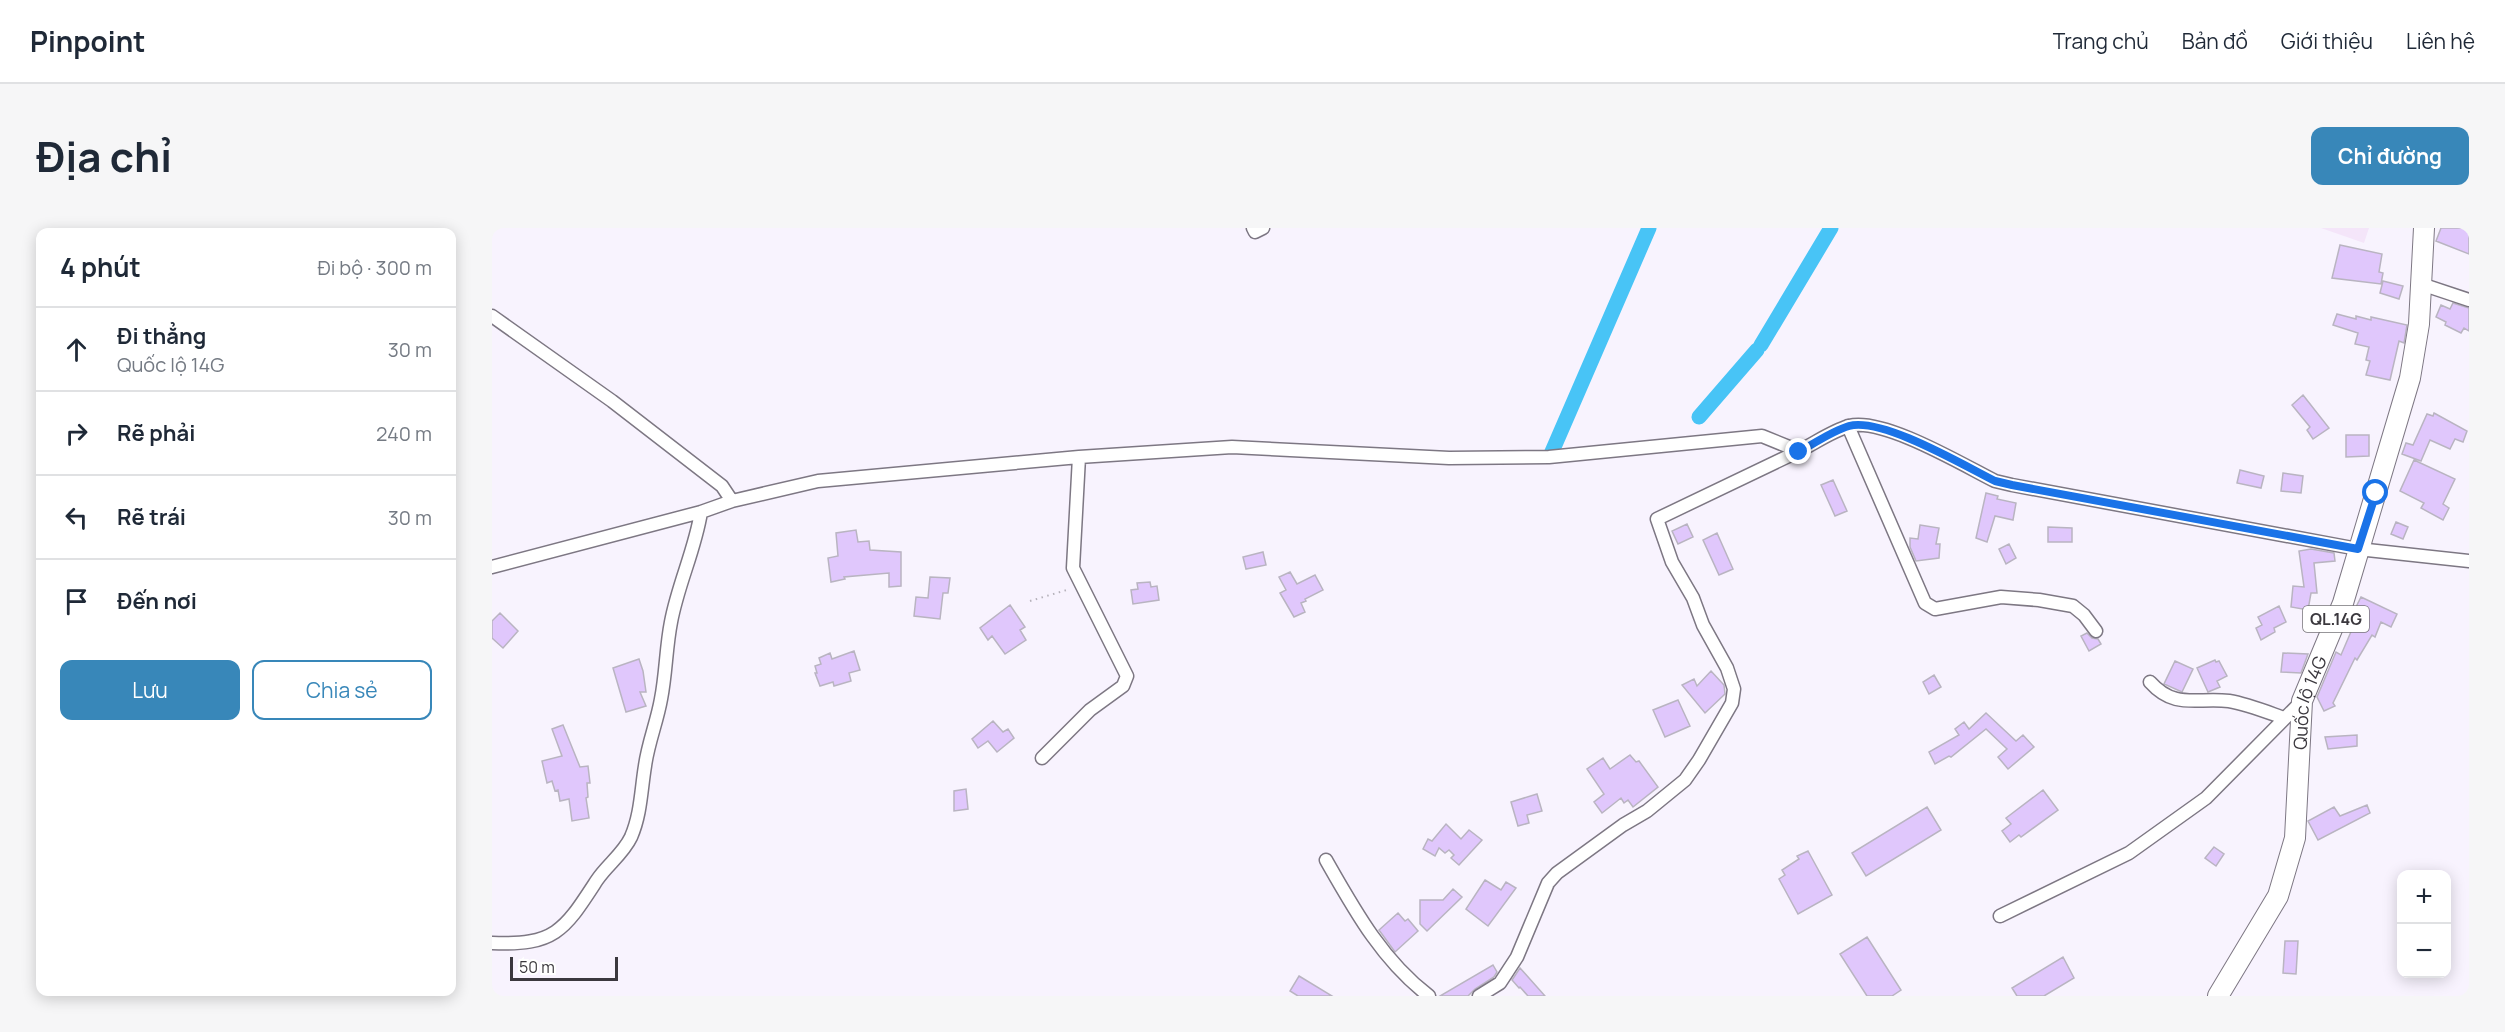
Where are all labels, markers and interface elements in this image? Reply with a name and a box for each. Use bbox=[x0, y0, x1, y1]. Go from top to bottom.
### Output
text: Pinpoint bbox=[30, 22, 145, 60]
text: Trang chủ bbox=[2053, 27, 2149, 55]
text: Bản đồ bbox=[2182, 27, 2248, 55]
text: Giới thiệu bbox=[2281, 27, 2373, 55]
text: Liên hệ bbox=[2406, 27, 2475, 55]
text: Địa chỉ bbox=[36, 127, 172, 185]
button: Chỉ đường bbox=[2311, 127, 2469, 185]
text: 4 phút bbox=[60, 249, 141, 285]
text: Đi bộ · 300 m bbox=[317, 254, 432, 281]
text: Đi thẳng bbox=[117, 321, 206, 351]
icon: ahead bbox=[60, 333, 93, 366]
text: 30 m bbox=[388, 336, 432, 363]
text: Quốc lộ 14G bbox=[117, 351, 224, 378]
icon: right bbox=[60, 417, 93, 450]
text: Rẽ phải bbox=[117, 418, 195, 448]
text: 240 m bbox=[376, 420, 432, 447]
route end bbox=[1785, 438, 1811, 464]
route start bbox=[2362, 479, 2388, 505]
icon: left bbox=[60, 501, 93, 534]
text: Rẽ trái bbox=[117, 502, 186, 532]
text: 30 m bbox=[388, 504, 432, 531]
icon: arrive bbox=[60, 585, 93, 618]
text: Đến nơi bbox=[117, 586, 197, 616]
road number: QL.14G bbox=[2303, 606, 2369, 632]
street label: Quốc lộ 14G bbox=[2288, 652, 2332, 750]
button: Lưu bbox=[60, 660, 240, 720]
button: Chia sẻ bbox=[252, 660, 432, 720]
map controls bbox=[2397, 870, 2451, 978]
button: + bbox=[2397, 870, 2451, 924]
button: − bbox=[2397, 924, 2451, 978]
scale bar bbox=[510, 954, 618, 982]
text: 50 m bbox=[519, 956, 555, 978]

